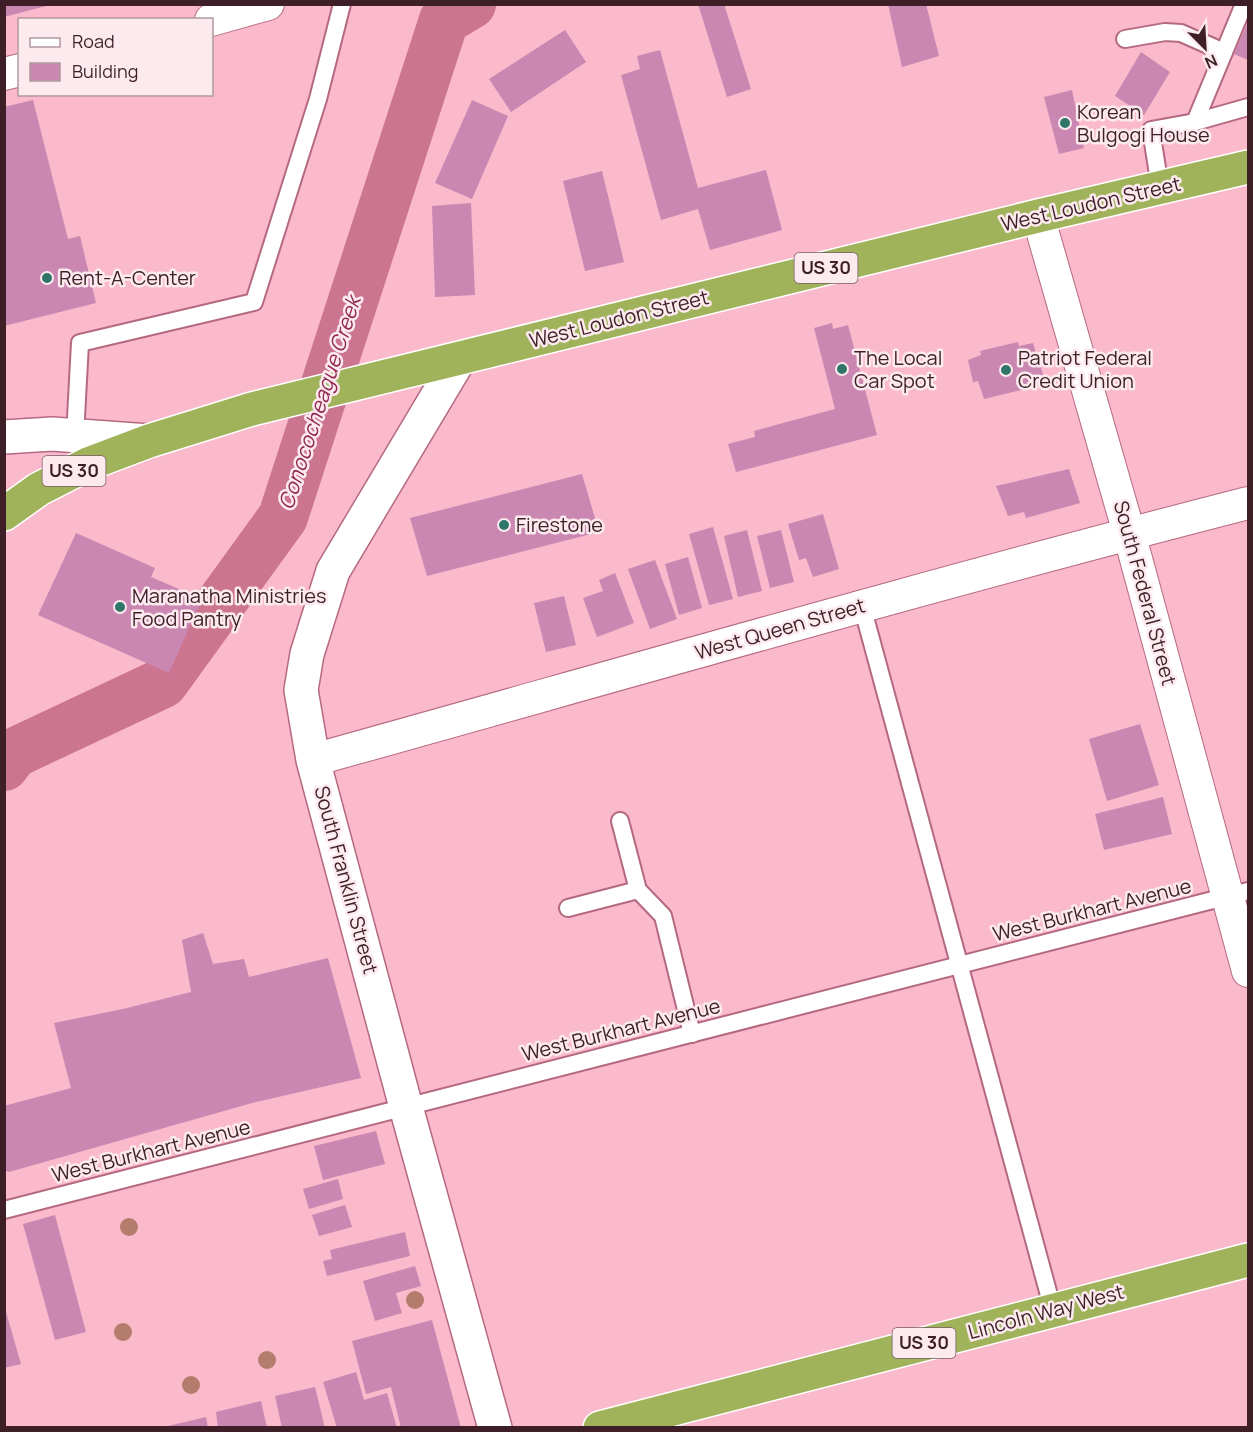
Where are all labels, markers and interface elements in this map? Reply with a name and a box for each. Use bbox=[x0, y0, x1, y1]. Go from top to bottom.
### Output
legend bbox=[18, 18, 213, 96]
north arrow bbox=[1175, 18, 1235, 78]
text: Road bbox=[72, 29, 115, 53]
text: N bbox=[1201, 49, 1221, 74]
text: Building bbox=[72, 59, 138, 83]
place label: Korean Bulgogi House bbox=[1077, 98, 1210, 148]
marker: Korean Bulgogi House bbox=[1058, 116, 1072, 130]
street label: West Loudon Street bbox=[998, 170, 1184, 237]
road number: US 30 bbox=[794, 253, 858, 283]
place label: Rent-A-Center bbox=[59, 264, 196, 291]
marker: Rent-A-Center bbox=[40, 271, 54, 285]
street label: West Loudon Street bbox=[526, 283, 711, 354]
water label: Conococheague Creek bbox=[271, 290, 368, 513]
place label: The Local Car Spot bbox=[854, 344, 942, 394]
place label: Patriot Federal Credit Union bbox=[1018, 344, 1152, 394]
marker: The Local Car Spot bbox=[835, 362, 849, 376]
marker: Patriot Federal Credit Union bbox=[999, 363, 1013, 377]
road number: US 30 bbox=[42, 456, 106, 486]
street label: South Federal Street bbox=[1108, 497, 1183, 688]
place label: Firestone bbox=[516, 511, 603, 538]
marker: Firestone bbox=[497, 518, 511, 532]
place label: Maranatha Ministries Food Pantry bbox=[132, 582, 326, 632]
street label: West Queen Street bbox=[692, 591, 868, 666]
marker: Maranatha Ministries Food Pantry bbox=[113, 600, 127, 614]
street label: South Franklin Street bbox=[308, 783, 385, 977]
street label: West Burkhart Avenue bbox=[990, 872, 1194, 947]
street label: West Burkhart Avenue bbox=[519, 992, 723, 1067]
street label: West Burkhart Avenue bbox=[49, 1113, 253, 1188]
street label: Lincoln Way West bbox=[965, 1278, 1127, 1345]
road number: US 30 bbox=[892, 1328, 956, 1358]

